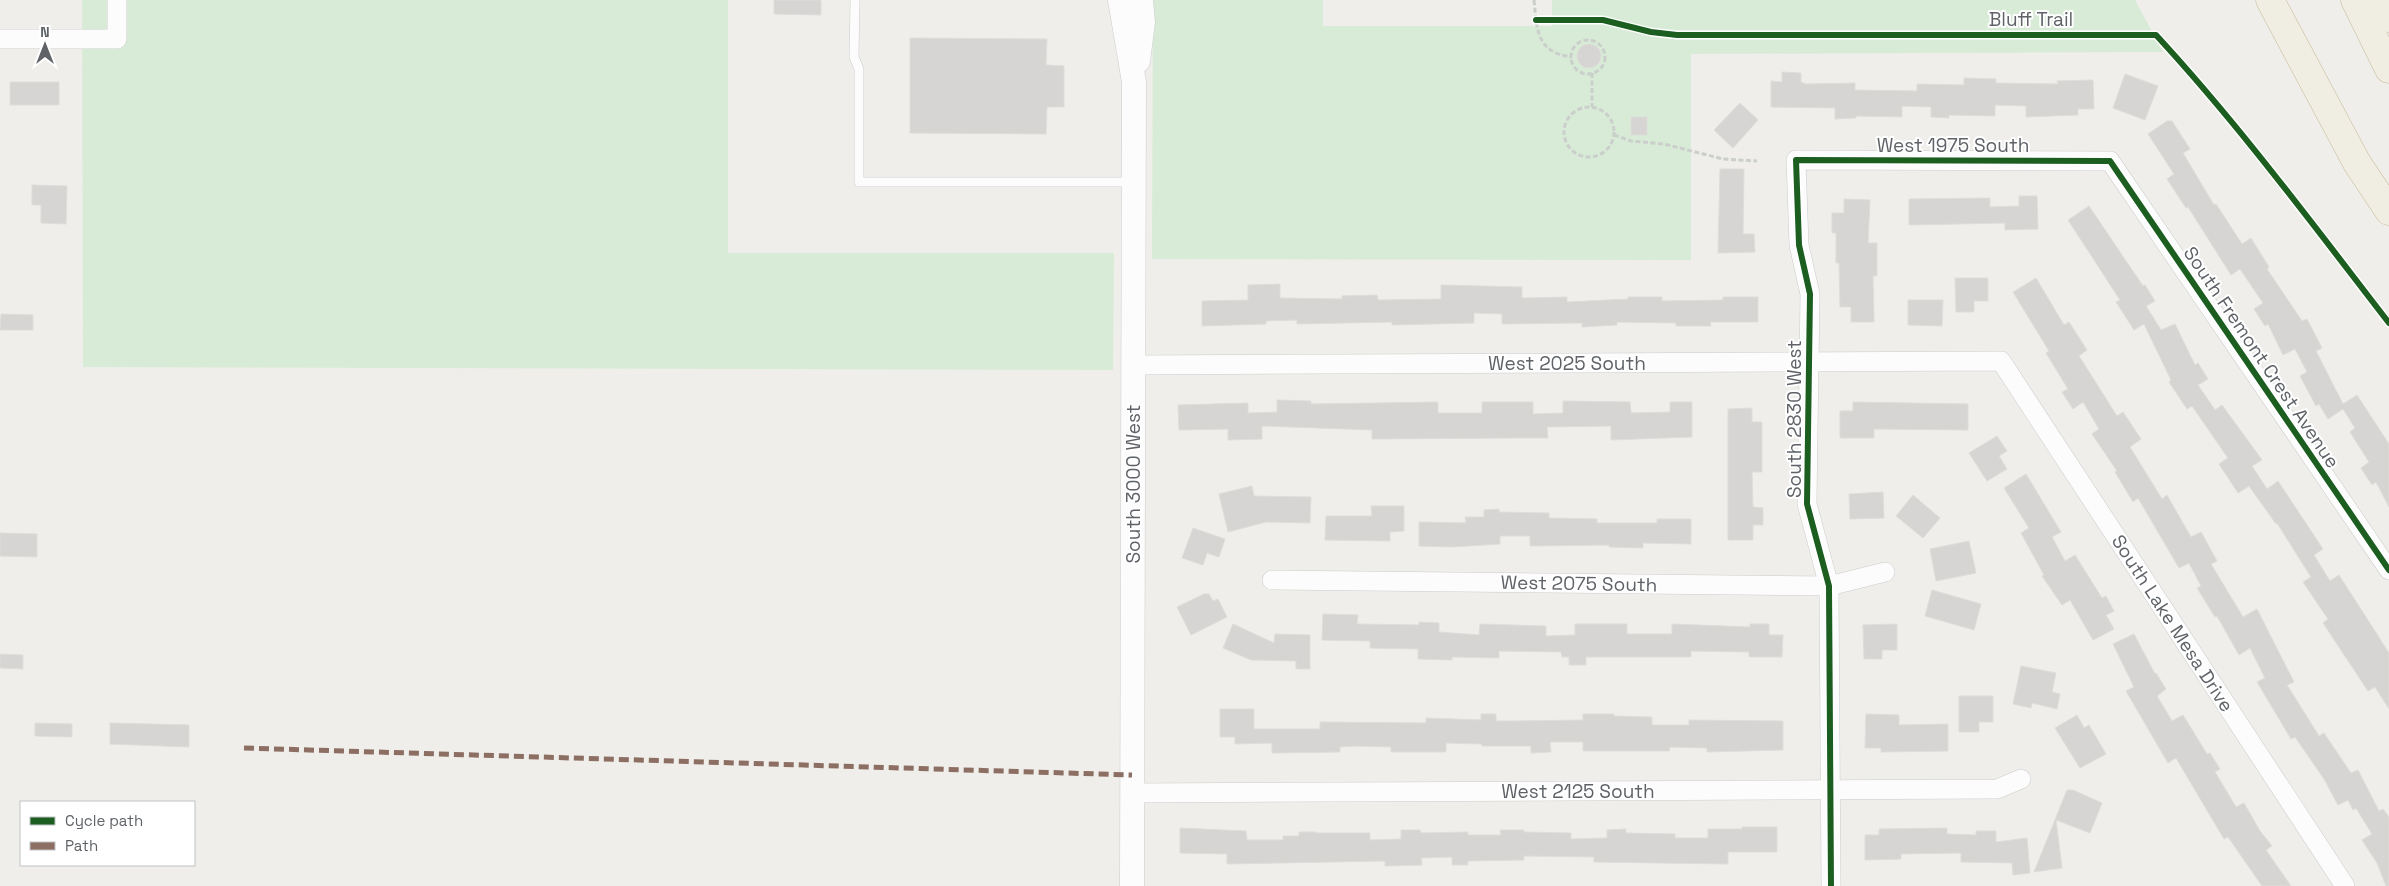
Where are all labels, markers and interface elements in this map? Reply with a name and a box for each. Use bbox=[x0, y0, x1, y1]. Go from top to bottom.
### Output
street label: Bluff Trail bbox=[1989, 7, 2073, 32]
north arrow bbox=[20, 20, 70, 70]
text: N bbox=[40, 23, 50, 41]
street label: West 1975 South bbox=[1877, 133, 2029, 158]
street label: South Fremont Crest Avenue bbox=[2178, 242, 2345, 473]
street label: South 2830 West bbox=[1782, 340, 1807, 498]
street label: West 2025 South bbox=[1488, 351, 1646, 376]
street label: South 3000 West bbox=[1121, 404, 1146, 564]
street label: South Lake Mesa Drive bbox=[2106, 530, 2239, 717]
street label: West 2075 South bbox=[1500, 570, 1658, 597]
street label: West 2125 South bbox=[1501, 779, 1655, 804]
legend bbox=[20, 801, 195, 866]
text: Cycle path bbox=[65, 811, 143, 830]
text: Path bbox=[65, 836, 98, 855]

